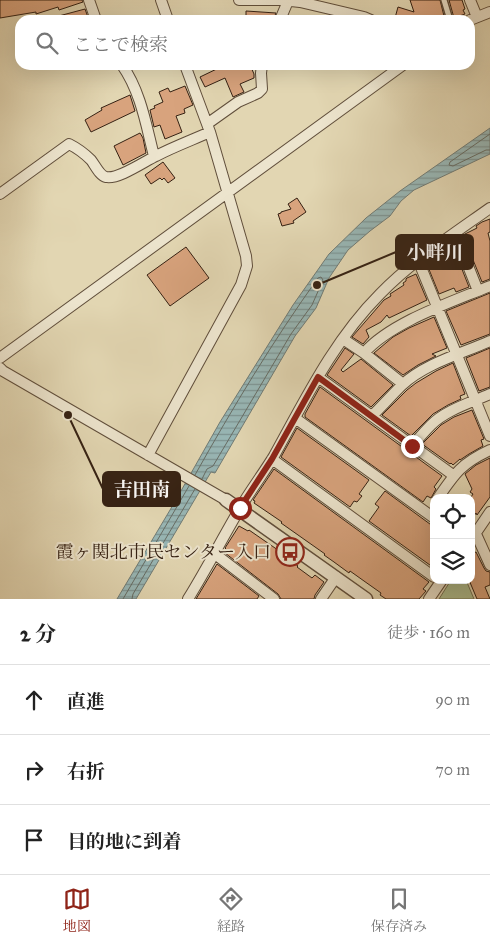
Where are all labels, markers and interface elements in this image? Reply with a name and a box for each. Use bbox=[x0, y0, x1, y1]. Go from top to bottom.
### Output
search box bbox=[15, 15, 475, 70]
icon: search bbox=[33, 29, 61, 57]
text: ここで検索 bbox=[73, 33, 168, 56]
callout: 小畔川 bbox=[396, 235, 473, 269]
text: 小畔川 bbox=[406, 241, 464, 264]
route end bbox=[401, 435, 424, 458]
callout: 吉田南 bbox=[103, 472, 180, 506]
text: 吉田南 bbox=[113, 478, 171, 501]
map controls bbox=[430, 494, 475, 584]
button: locate bbox=[430, 494, 475, 539]
route start bbox=[229, 497, 252, 520]
bus stop icon: 霞ヶ関北市民センター入口 bbox=[275, 537, 305, 567]
button: layers bbox=[430, 539, 475, 584]
place label: 霞ヶ関北市民センター入口 bbox=[56, 541, 271, 563]
text: 2 分 bbox=[20, 621, 56, 647]
text: 徒歩 · 160 m bbox=[387, 623, 470, 642]
icon: ahead bbox=[20, 686, 48, 714]
text: 直進 bbox=[67, 690, 105, 713]
text: 90 m bbox=[435, 690, 470, 709]
icon: right bbox=[20, 756, 48, 784]
text: 右折 bbox=[67, 760, 105, 783]
text: 70 m bbox=[435, 760, 470, 779]
icon: arrive bbox=[20, 826, 48, 854]
text: 目的地に到着 bbox=[67, 830, 181, 853]
tab: 地図 bbox=[63, 885, 91, 935]
tab: 経路 bbox=[217, 885, 245, 935]
tab: 保存済み bbox=[371, 885, 427, 935]

